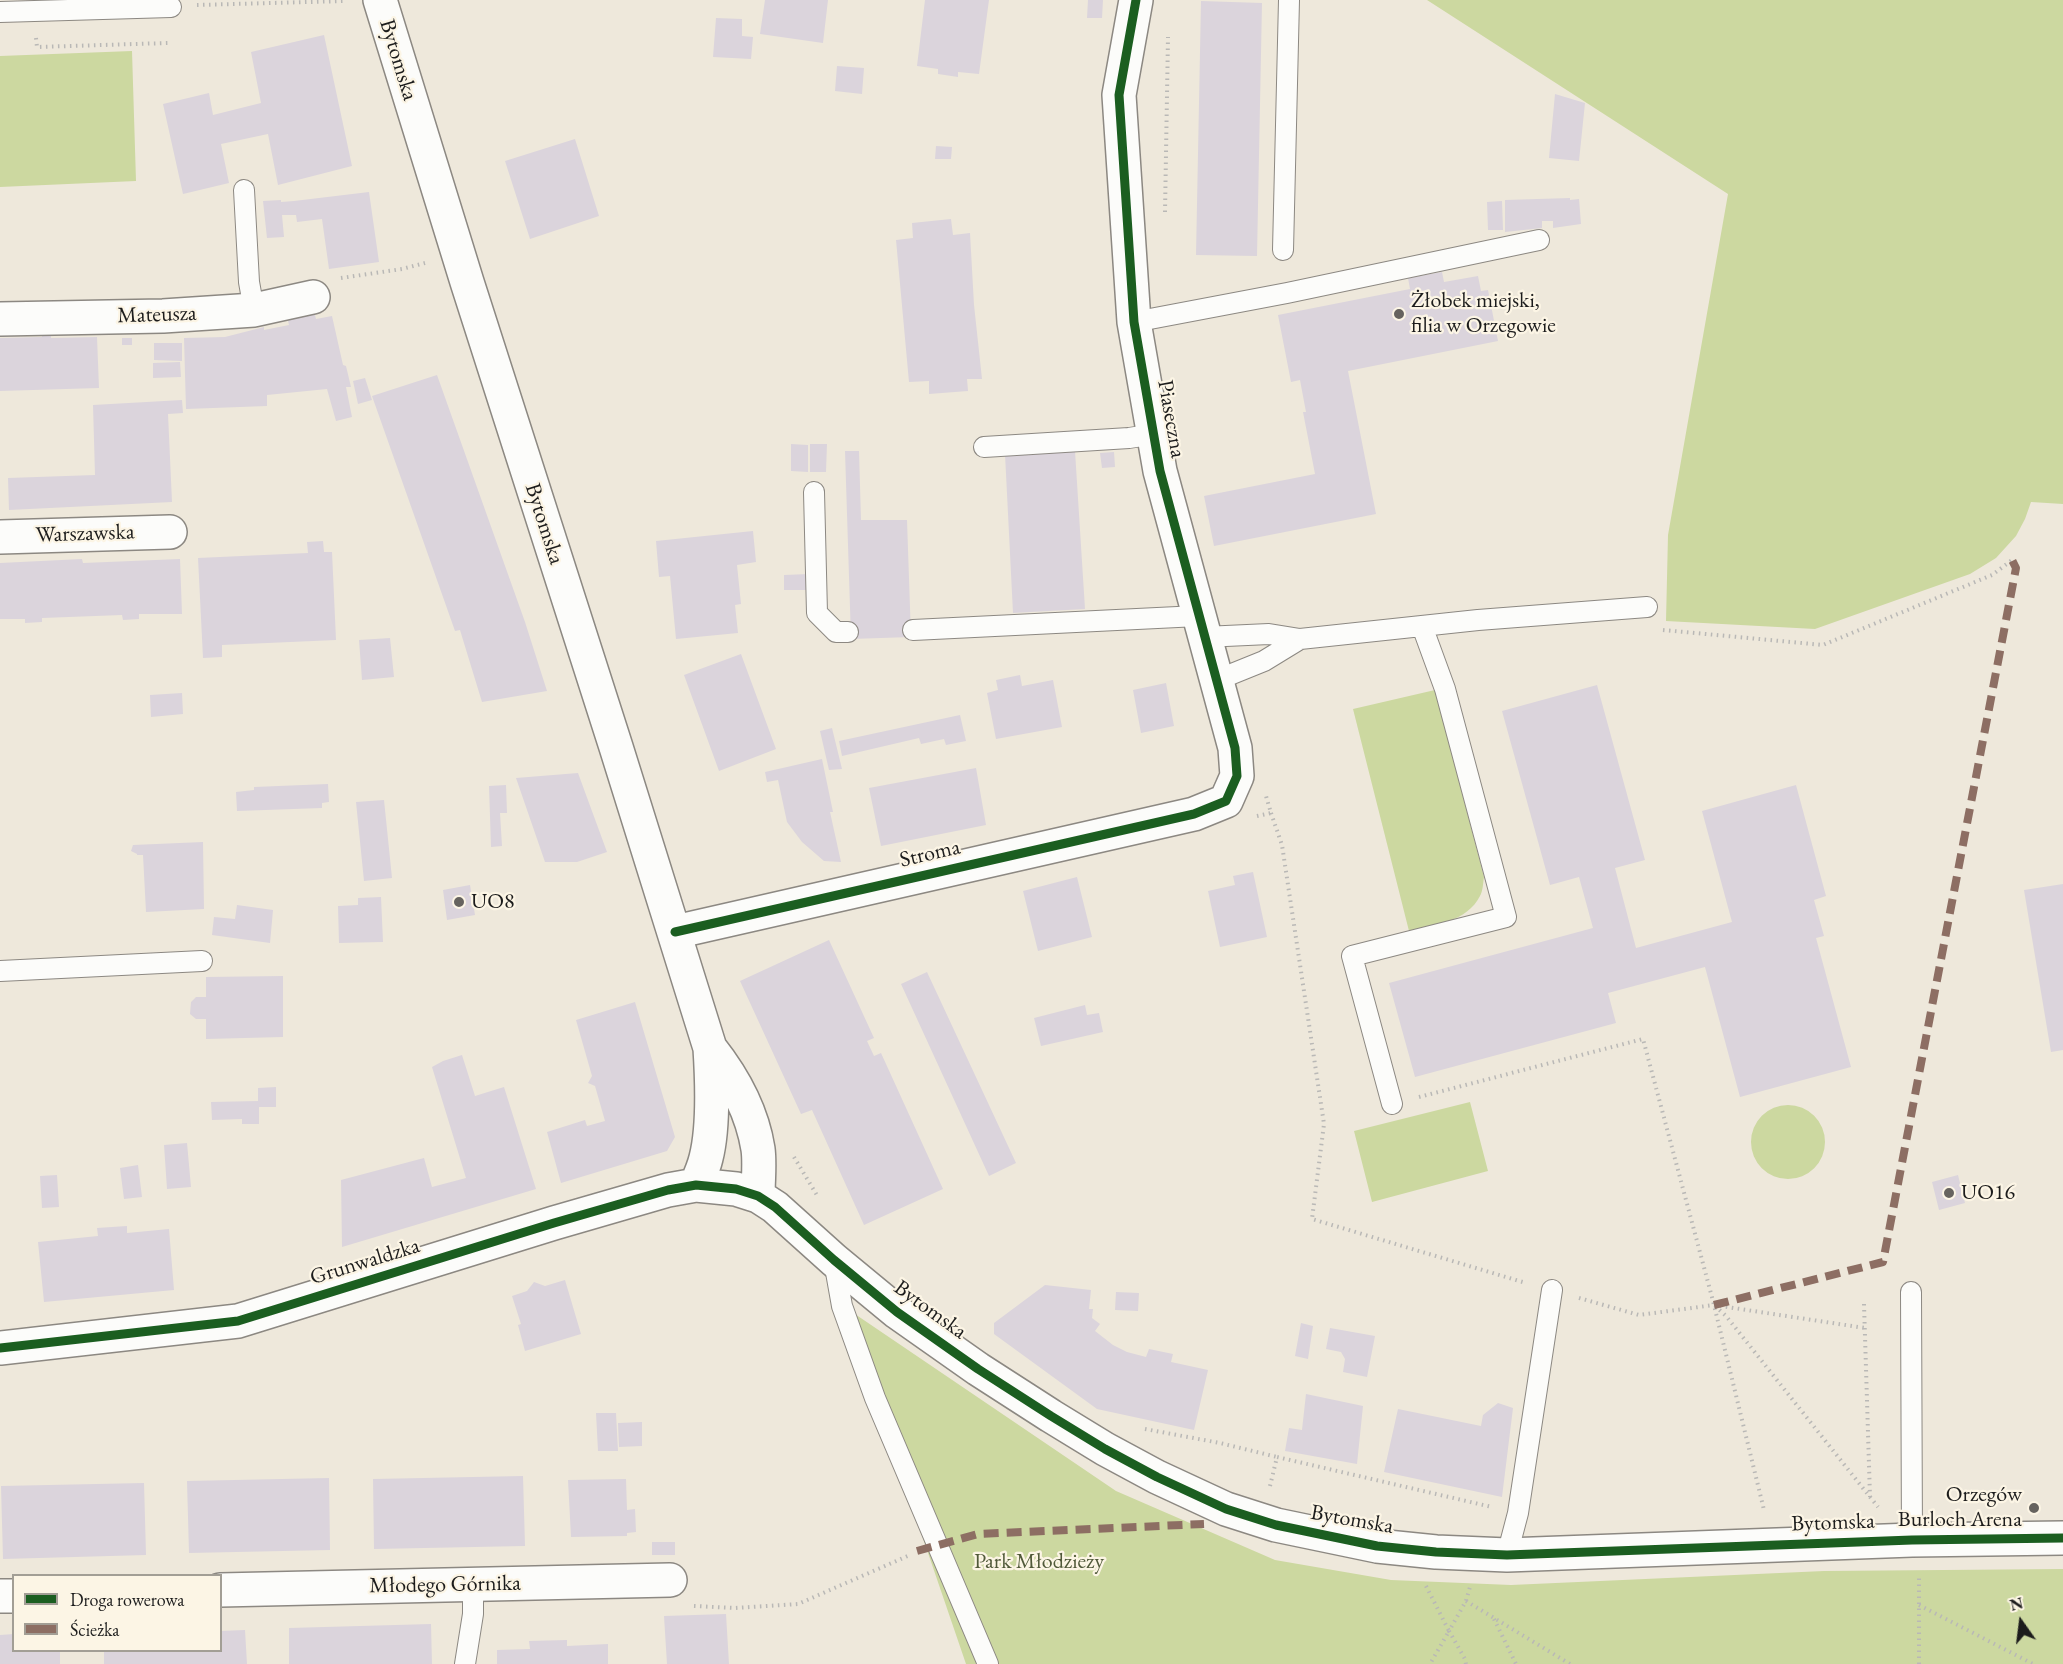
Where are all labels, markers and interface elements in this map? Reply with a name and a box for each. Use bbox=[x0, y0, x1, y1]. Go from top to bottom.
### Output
street label: Bytomska bbox=[373, 16, 423, 104]
place label: Żłobek miejski, filia w Orzegowie bbox=[1411, 288, 1556, 340]
street label: Mateusza bbox=[117, 300, 197, 330]
marker: Żłobek miejski, filia w Orzegowie bbox=[1392, 307, 1406, 321]
street label: Piaseczna bbox=[1151, 378, 1191, 460]
street label: Bytomska bbox=[519, 480, 569, 568]
street label: Warszawska bbox=[35, 519, 135, 549]
street label: Stroma bbox=[897, 834, 963, 874]
place label: UO8 bbox=[471, 889, 515, 915]
marker: UO8 bbox=[452, 895, 466, 909]
place label: UO16 bbox=[1961, 1180, 2015, 1206]
marker: UO16 bbox=[1942, 1186, 1956, 1200]
street label: Grunwaldzka bbox=[307, 1233, 423, 1291]
street label: Bytomska bbox=[888, 1275, 972, 1345]
place label: Orzegów Burloch Arena bbox=[1898, 1482, 2022, 1534]
street label: Bytomska bbox=[1309, 1500, 1395, 1540]
marker: Orzegów Burloch Arena bbox=[2027, 1501, 2041, 1515]
street label: Bytomska bbox=[1791, 1508, 1875, 1538]
park label: Park Młodzieży bbox=[974, 1549, 1104, 1575]
street label: Młodego Górnika bbox=[369, 1570, 521, 1600]
legend bbox=[12, 1574, 222, 1652]
text: Droga rowerowa bbox=[70, 1588, 185, 1611]
north arrow bbox=[1991, 1592, 2051, 1652]
text: N bbox=[2008, 1592, 2025, 1616]
text: Ścieżka bbox=[70, 1618, 120, 1641]

